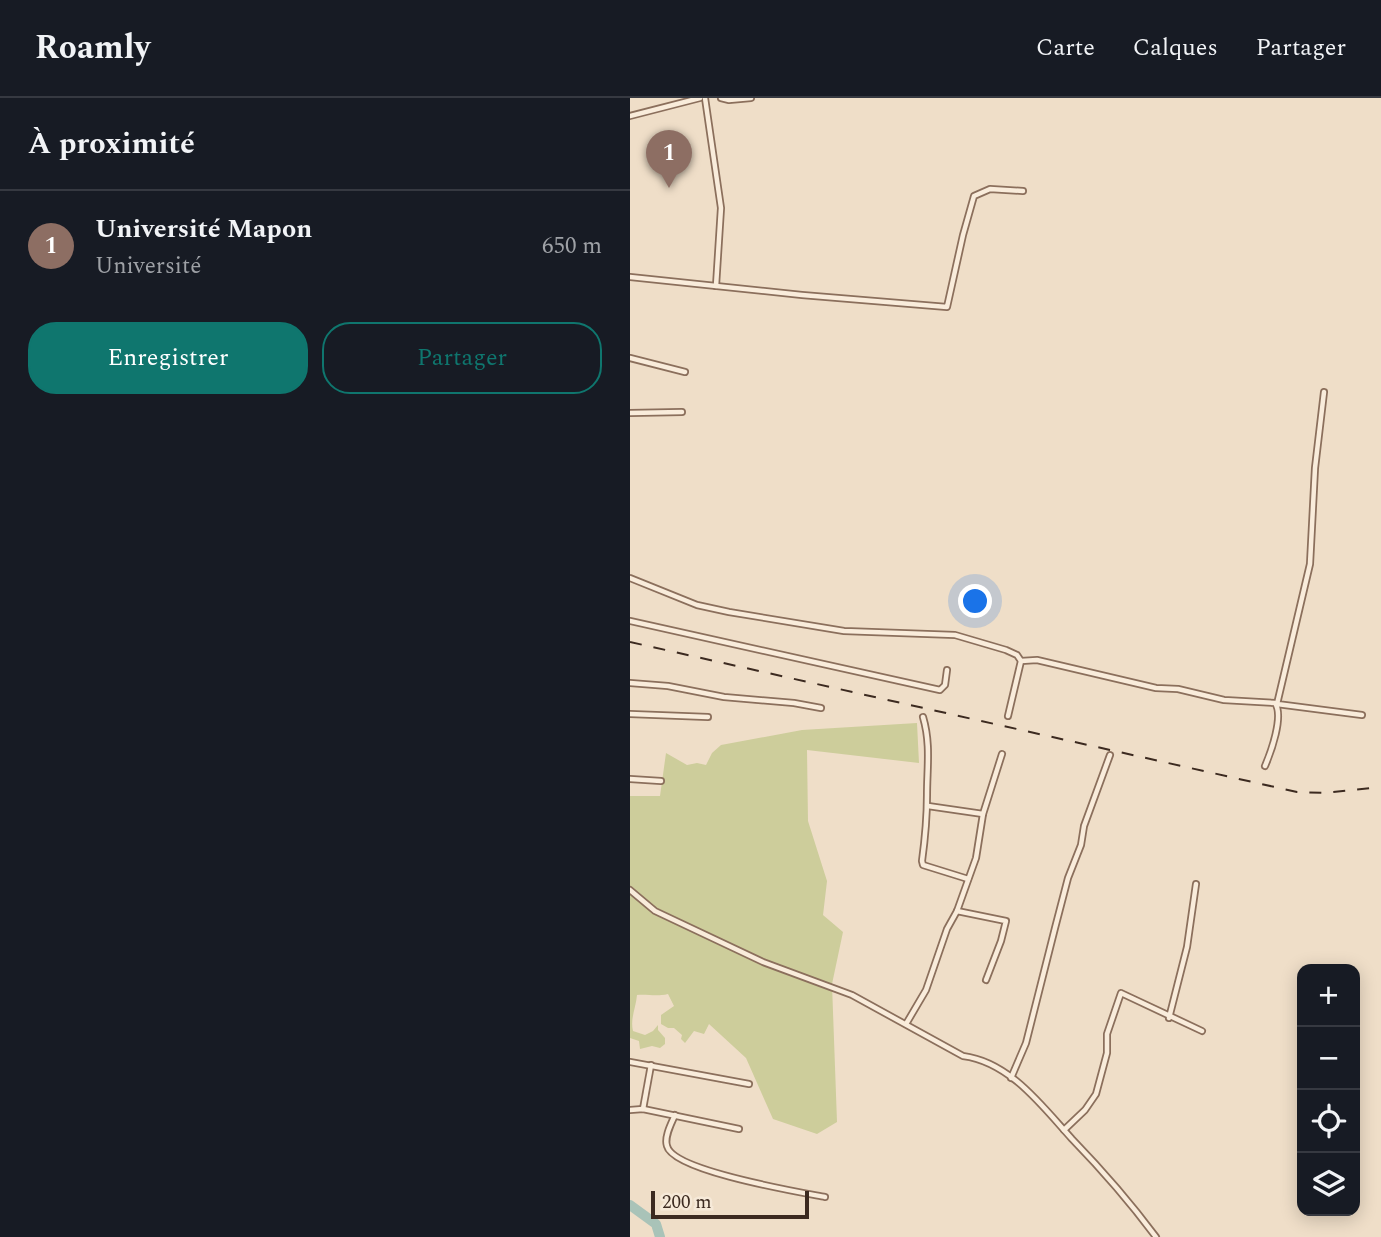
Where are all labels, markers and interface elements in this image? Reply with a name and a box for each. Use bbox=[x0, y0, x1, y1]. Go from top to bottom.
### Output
text: Roamly bbox=[35, 23, 150, 73]
text: Carte bbox=[1036, 30, 1095, 66]
text: Calques bbox=[1133, 30, 1218, 66]
text: Partager bbox=[1256, 30, 1346, 66]
text: À proximité bbox=[28, 121, 195, 167]
pin: 1 bbox=[646, 130, 692, 188]
text: Université Mapon bbox=[95, 209, 312, 249]
text: 1 bbox=[45, 229, 57, 264]
text: 650 m bbox=[542, 229, 602, 264]
text: Université bbox=[95, 249, 201, 284]
button: Enregistrer bbox=[28, 322, 308, 394]
button: Partager bbox=[322, 322, 602, 394]
your location bbox=[958, 584, 992, 618]
map controls bbox=[1297, 964, 1360, 1216]
button: + bbox=[1297, 964, 1360, 1027]
button: − bbox=[1297, 1027, 1360, 1090]
button: locate bbox=[1297, 1090, 1360, 1153]
button: layers bbox=[1297, 1153, 1360, 1216]
scale bar bbox=[651, 1188, 808, 1220]
text: 200 m bbox=[662, 1188, 712, 1217]

